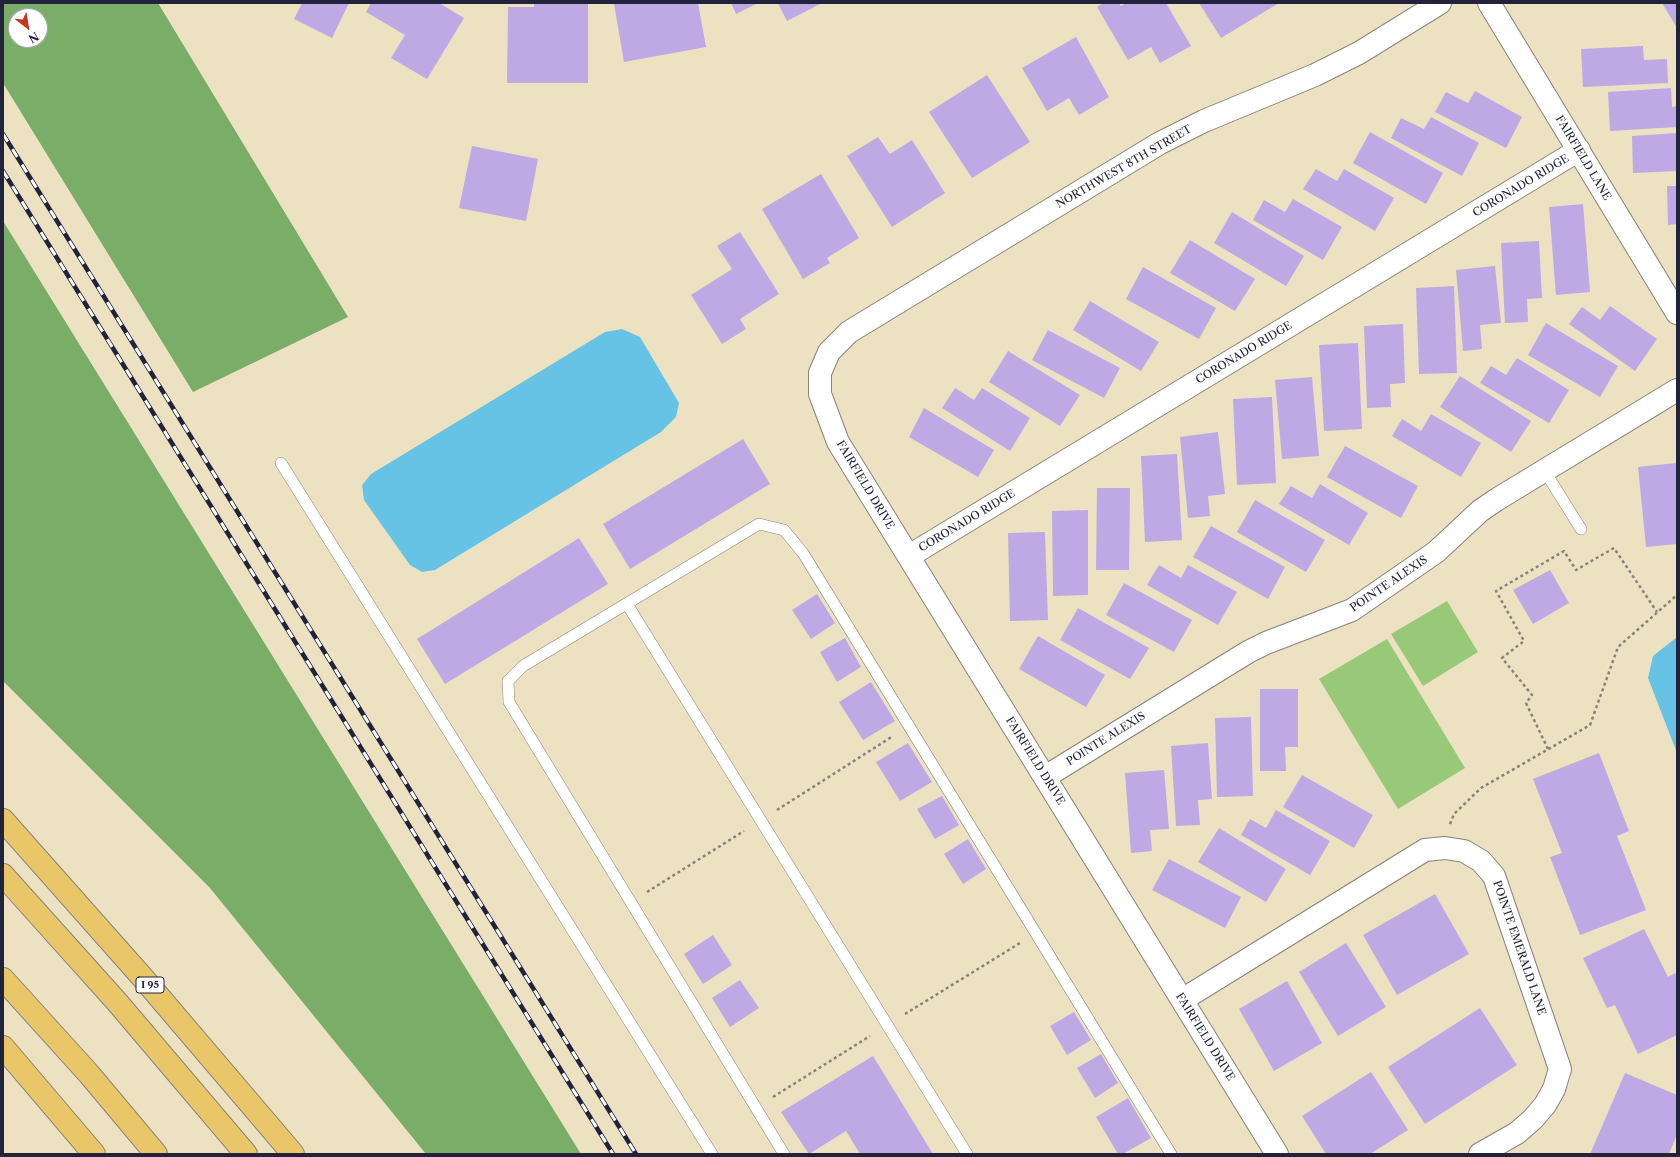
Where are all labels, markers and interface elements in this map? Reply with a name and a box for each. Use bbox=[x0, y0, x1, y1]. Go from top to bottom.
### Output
north arrow bbox=[8, 8, 48, 48]
text: N bbox=[26, 29, 41, 46]
street label: FAIRFIELD LANE bbox=[1552, 113, 1614, 203]
street label: NORTHWEST 8TH STREET bbox=[1054, 123, 1194, 211]
street label: CORONADO RIDGE bbox=[1470, 152, 1572, 220]
street label: CORONADO RIDGE bbox=[1193, 319, 1295, 387]
street label: FAIRFIELD DRIVE bbox=[833, 438, 897, 532]
street label: CORONADO RIDGE bbox=[916, 487, 1018, 555]
street label: POINTE ALEXIS bbox=[1348, 553, 1430, 615]
street label: POINTE ALEXIS bbox=[1064, 709, 1148, 769]
street label: FAIRFIELD DRIVE bbox=[1003, 715, 1067, 807]
street label: POINTE EMERALD LANE bbox=[1490, 879, 1548, 1017]
road number: I 95 bbox=[136, 977, 164, 993]
street label: FAIRFIELD DRIVE bbox=[1173, 991, 1237, 1083]

